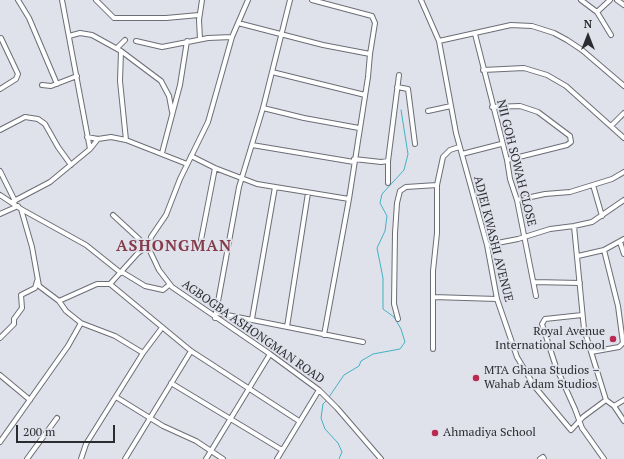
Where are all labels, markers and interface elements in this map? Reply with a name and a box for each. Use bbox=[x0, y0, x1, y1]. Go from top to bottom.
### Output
north arrow bbox=[568, 16, 608, 56]
text: N bbox=[584, 17, 592, 31]
street label: NII GOH SOWAH CLOSE bbox=[493, 98, 539, 228]
street label: ADJEI KWASHI AVENUE bbox=[470, 175, 516, 303]
district label: ASHONGMAN bbox=[116, 236, 232, 256]
street label: AGBOGBA ASHONGMAN ROAD bbox=[179, 277, 327, 387]
place label: Royal Avenue International School bbox=[495, 325, 605, 353]
marker: Royal Avenue International School bbox=[608, 334, 618, 344]
place label: MTA Ghana Studios – Wahab Adam Studios bbox=[484, 364, 600, 392]
marker: MTA Ghana Studios – Wahab Adam Studios bbox=[471, 373, 481, 383]
scale bar bbox=[18, 417, 117, 443]
text: 200 m bbox=[23, 424, 55, 439]
place label: Ahmadiya School bbox=[443, 426, 536, 440]
marker: Ahmadiya School bbox=[430, 428, 440, 438]

